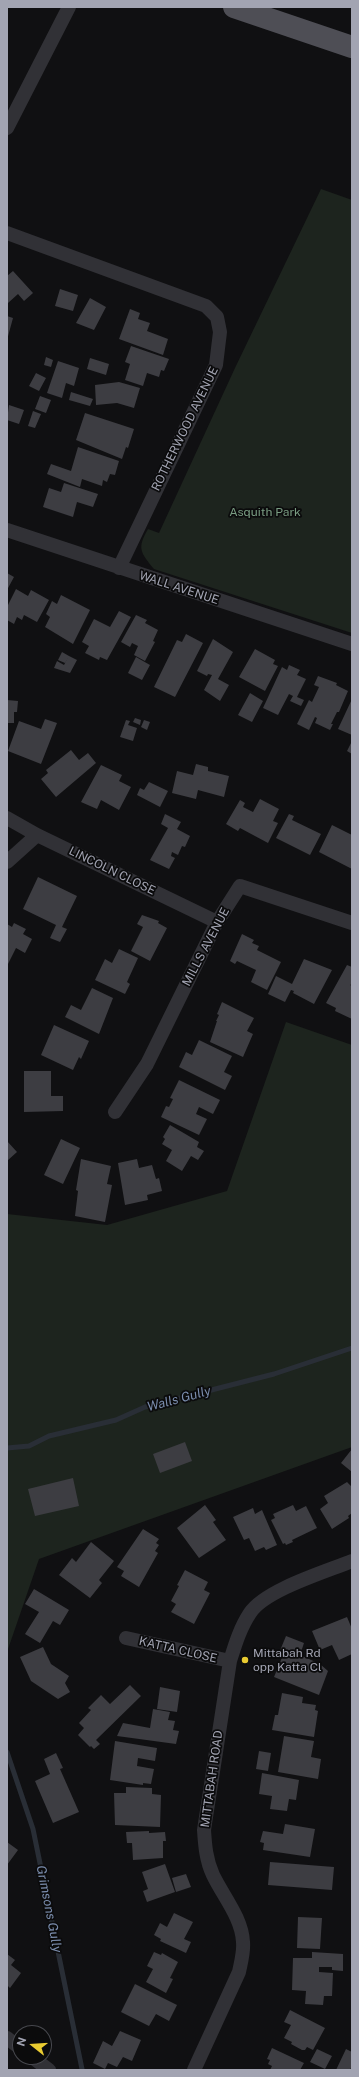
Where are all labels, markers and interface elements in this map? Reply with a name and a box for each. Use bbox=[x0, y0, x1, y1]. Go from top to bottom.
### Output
street label: ROTHERWOOD AVENUE bbox=[149, 365, 221, 493]
park label: Asquith Park bbox=[229, 505, 301, 519]
street label: WALL AVENUE bbox=[137, 568, 221, 608]
street label: LINCOLN CLOSE bbox=[66, 844, 158, 898]
street label: MILLS AVENUE bbox=[179, 905, 233, 989]
water label: Walls Gully bbox=[145, 1383, 213, 1415]
street label: KATTA CLOSE bbox=[137, 1634, 219, 1666]
place label: Mittabah Rd opp Katta Cl bbox=[253, 1646, 322, 1674]
marker: Mittabah Rd opp Katta Cl bbox=[240, 1655, 250, 1665]
street label: MITTABAH ROAD bbox=[198, 1730, 226, 1828]
water label: Grimsons Gully bbox=[33, 1864, 65, 1954]
north arrow bbox=[12, 2025, 52, 2065]
text: N bbox=[14, 2036, 28, 2048]

